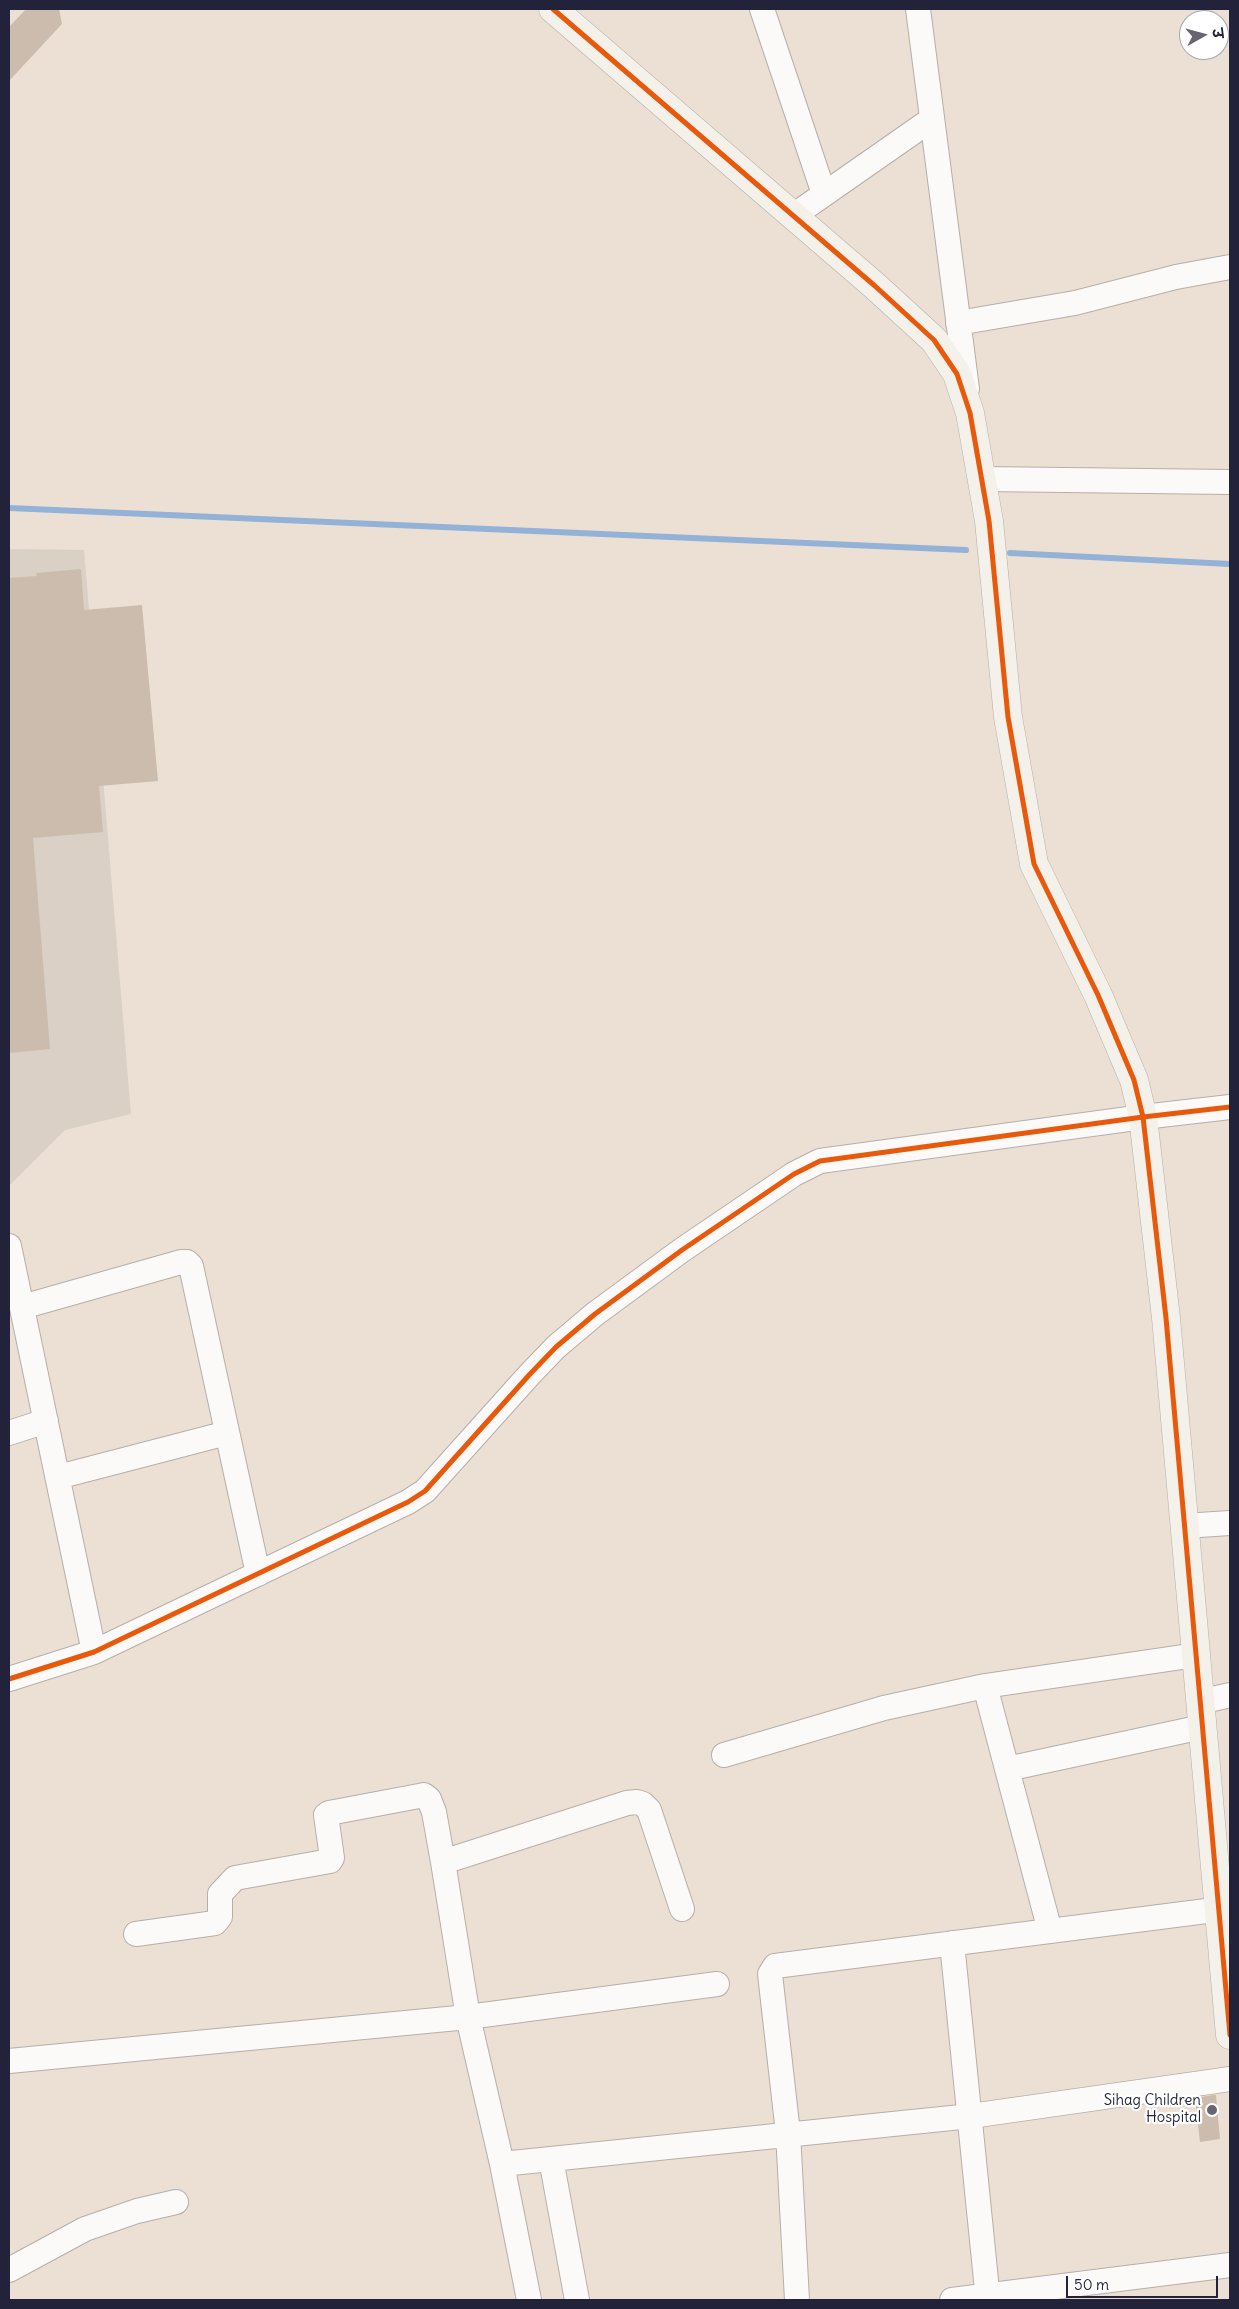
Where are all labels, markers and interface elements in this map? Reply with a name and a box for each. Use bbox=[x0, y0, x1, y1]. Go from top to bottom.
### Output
north arrow bbox=[1179, 10, 1229, 60]
text: उ bbox=[1208, 28, 1227, 39]
place label: Sihag Children Hospital bbox=[1104, 2092, 1201, 2127]
marker: Sihag Children Hospital bbox=[1205, 2103, 1219, 2117]
scale bar bbox=[1069, 2266, 1222, 2298]
text: 50 m bbox=[1074, 2275, 1109, 2294]

